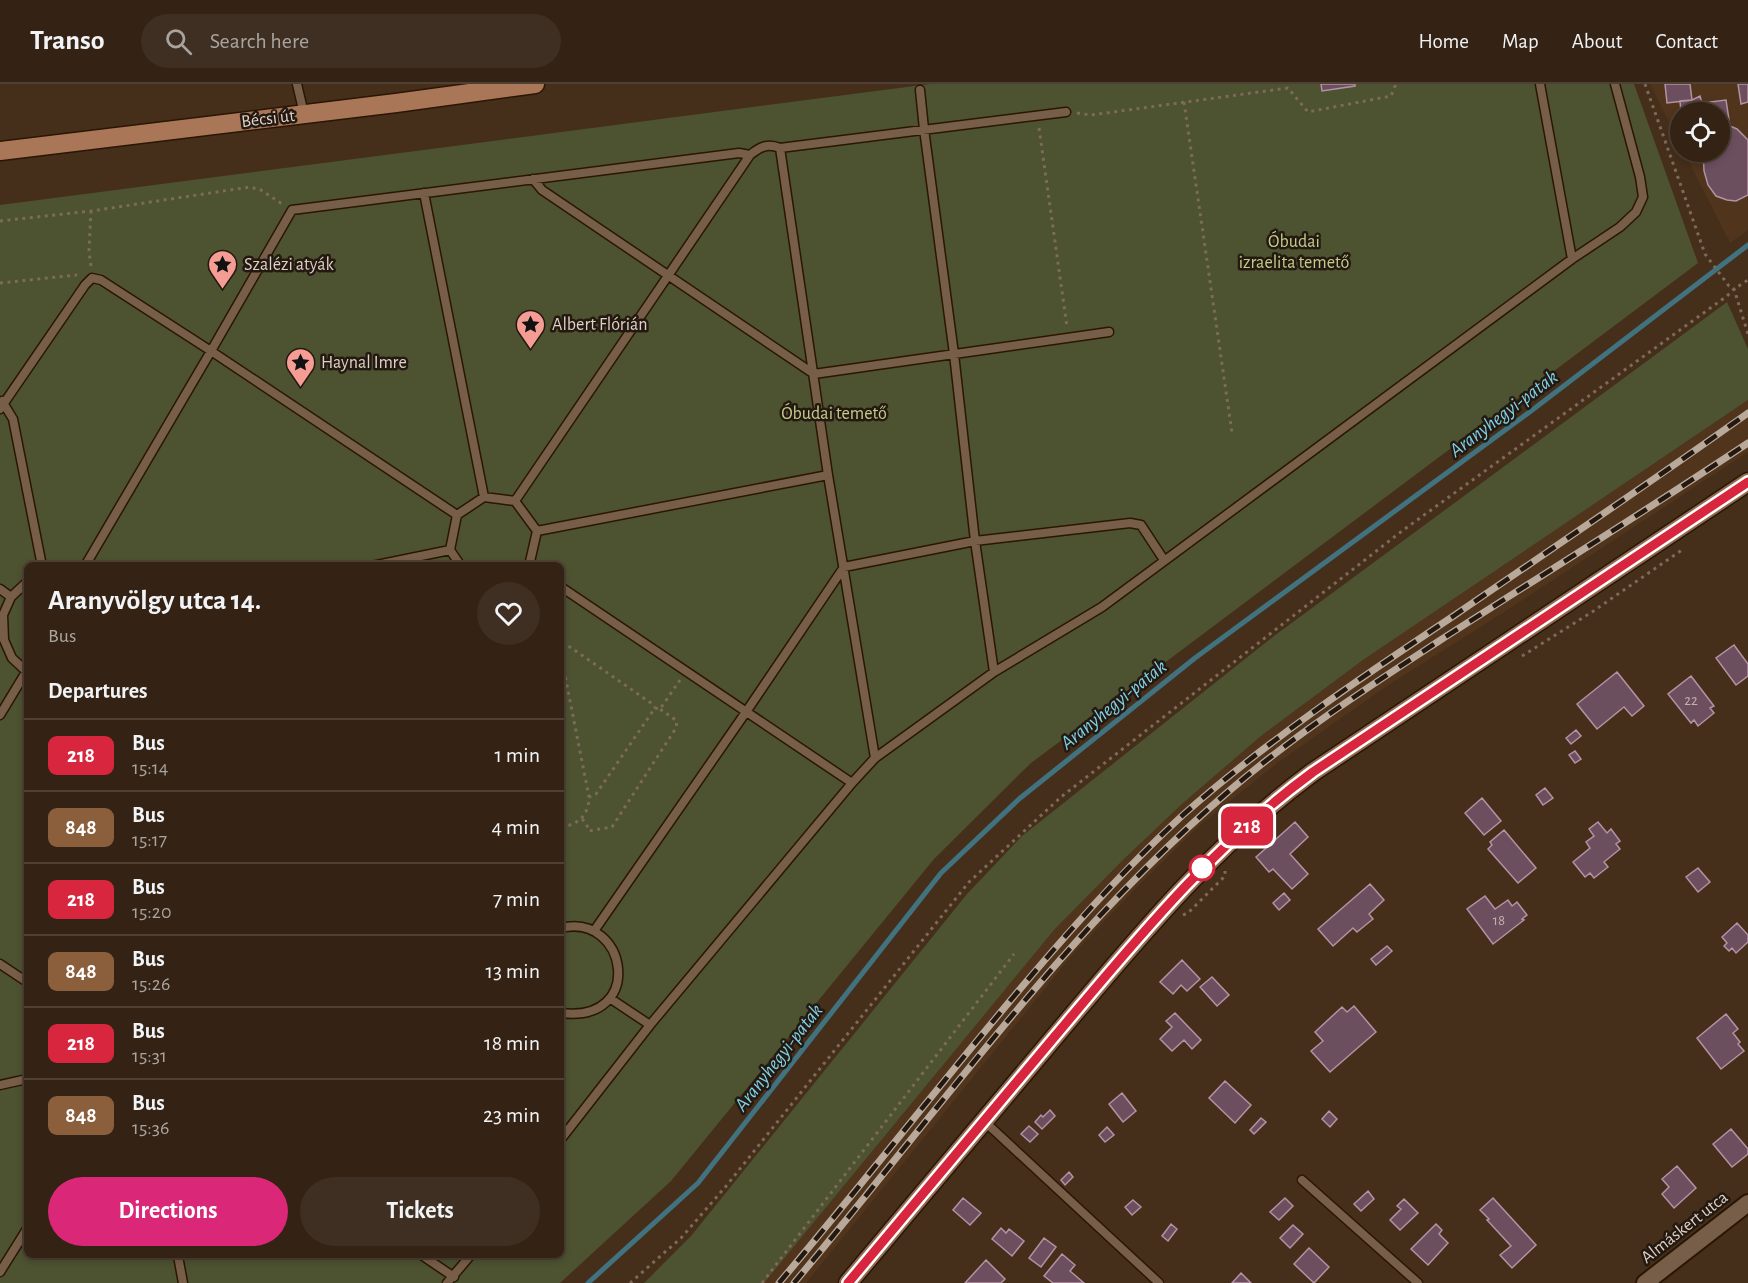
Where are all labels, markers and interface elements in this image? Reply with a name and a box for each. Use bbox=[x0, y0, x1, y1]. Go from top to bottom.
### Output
search box bbox=[141, 14, 561, 68]
icon: search bbox=[162, 25, 195, 58]
text: Transo bbox=[30, 27, 105, 55]
text: Search here bbox=[210, 30, 309, 52]
text: Home bbox=[1418, 31, 1469, 52]
text: Map bbox=[1502, 31, 1539, 52]
text: About bbox=[1572, 31, 1622, 52]
text: Contact bbox=[1655, 31, 1718, 52]
map controls bbox=[1670, 102, 1730, 162]
button: locate bbox=[1670, 102, 1730, 162]
street label: Bécsi út bbox=[240, 107, 296, 131]
park label: Óbudai izraelita temető bbox=[1239, 230, 1349, 272]
place icon: Szalézi atyák bbox=[207, 248, 239, 290]
place label: Szalézi atyák bbox=[244, 256, 334, 274]
place icon: Albert Flórián bbox=[515, 308, 547, 350]
place label: Albert Flórián bbox=[552, 316, 647, 334]
place icon: Haynal Imre bbox=[284, 346, 316, 388]
place label: Haynal Imre bbox=[321, 354, 407, 372]
water label: Aranyhegyi-patak bbox=[1445, 367, 1561, 461]
park label: Óbudai temető bbox=[781, 402, 887, 423]
button: heart bbox=[477, 582, 540, 645]
text: Aranyvölgy utca 14. bbox=[48, 587, 261, 615]
text: Bus bbox=[48, 626, 76, 646]
water label: Aranyhegyi-patak bbox=[1056, 656, 1170, 754]
text: Departures bbox=[48, 680, 148, 702]
house number: 22 bbox=[1684, 693, 1698, 708]
text: Bus bbox=[132, 732, 165, 754]
text: 1 min bbox=[495, 744, 540, 766]
text: 218 bbox=[67, 745, 95, 766]
text: 15:14 bbox=[132, 758, 168, 778]
text: Bus bbox=[132, 804, 165, 826]
line badge: 218 bbox=[1212, 806, 1282, 846]
text: 4 min bbox=[492, 816, 540, 838]
text: 218 bbox=[1233, 816, 1261, 837]
text: 848 bbox=[65, 817, 97, 838]
text: 15:17 bbox=[132, 830, 167, 850]
unlabelled marker bbox=[1189, 855, 1215, 881]
text: Bus bbox=[132, 876, 165, 898]
text: 7 min bbox=[493, 888, 540, 910]
text: 218 bbox=[67, 889, 95, 910]
text: 15:20 bbox=[132, 902, 171, 922]
house number: 18 bbox=[1493, 913, 1505, 928]
text: Bus bbox=[132, 948, 165, 970]
text: 13 min bbox=[485, 960, 540, 982]
text: 848 bbox=[65, 961, 97, 982]
text: 15:26 bbox=[132, 974, 170, 994]
water label: Aranyhegyi-patak bbox=[730, 1000, 827, 1116]
text: Bus bbox=[132, 1020, 165, 1042]
text: 18 min bbox=[484, 1032, 540, 1054]
text: 218 bbox=[67, 1033, 95, 1054]
text: 15:31 bbox=[132, 1046, 167, 1066]
text: Bus bbox=[132, 1092, 165, 1114]
text: 23 min bbox=[483, 1104, 540, 1126]
text: 848 bbox=[65, 1105, 97, 1126]
text: 15:36 bbox=[132, 1118, 169, 1138]
button: Directions bbox=[48, 1177, 288, 1246]
button: Tickets bbox=[300, 1177, 540, 1246]
street label: Almáskert utca bbox=[1638, 1188, 1731, 1267]

